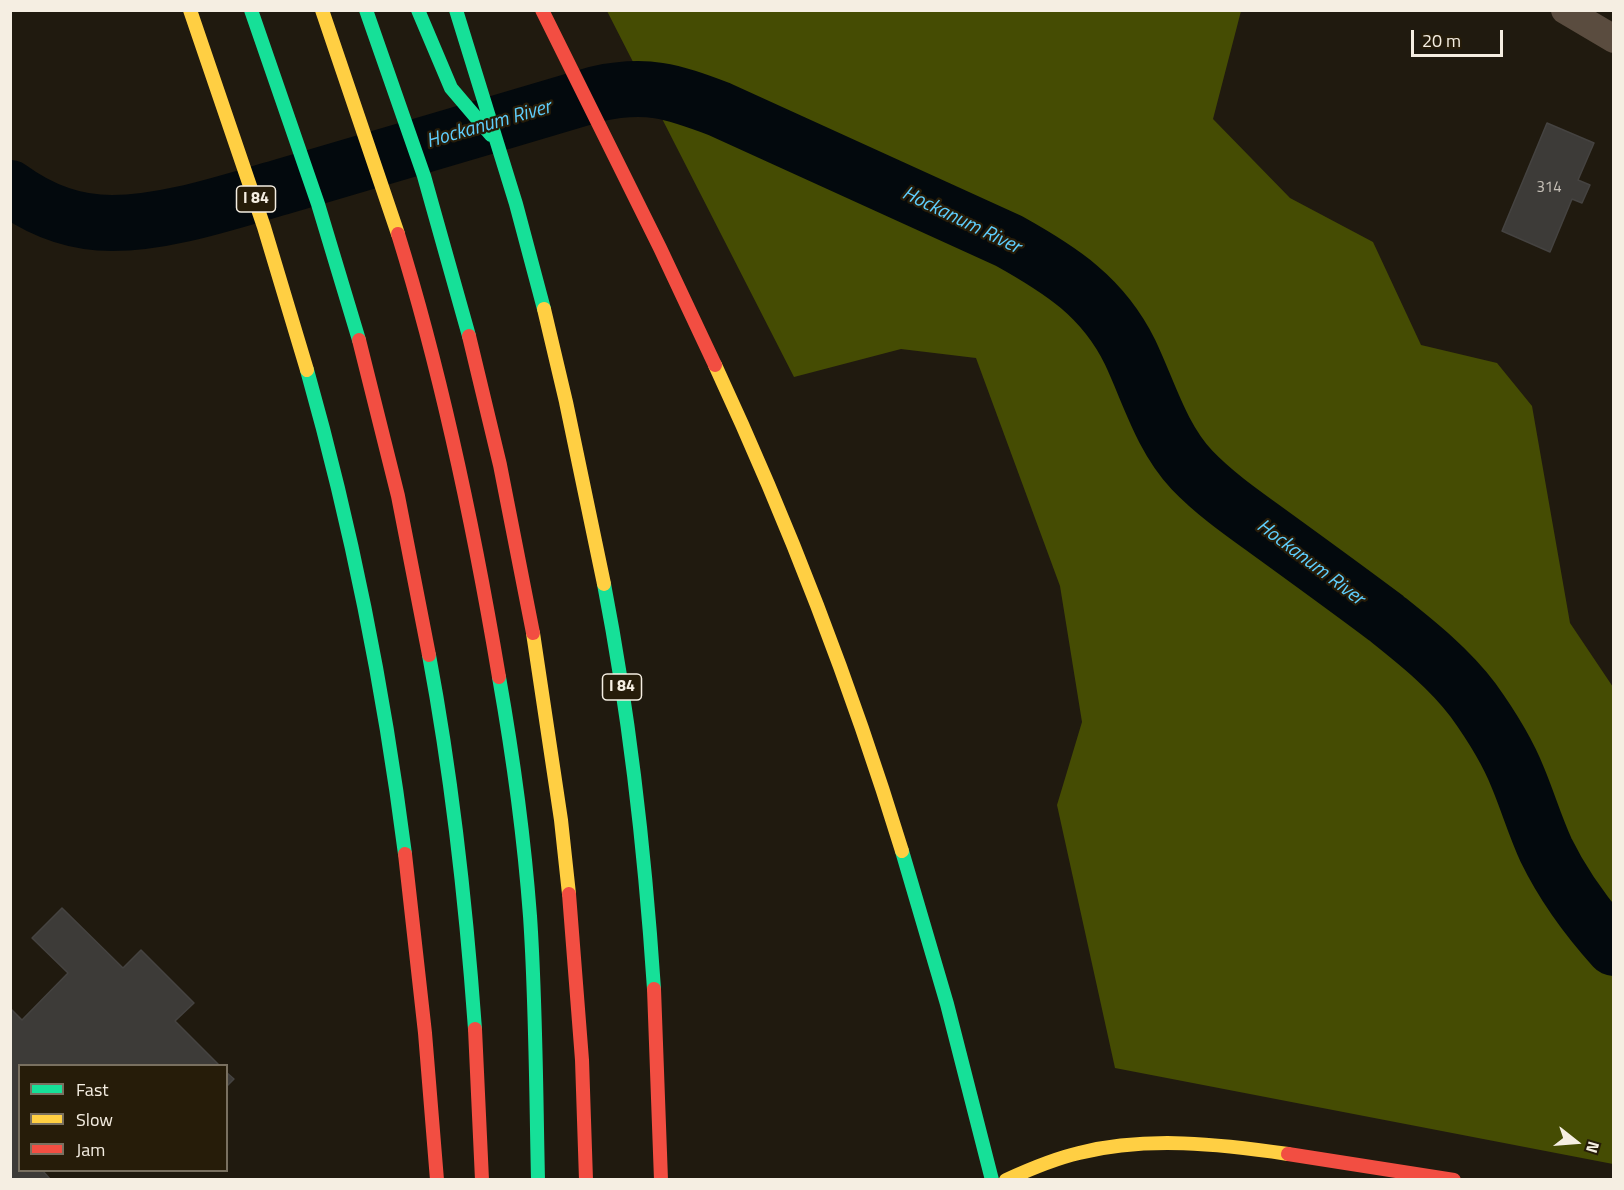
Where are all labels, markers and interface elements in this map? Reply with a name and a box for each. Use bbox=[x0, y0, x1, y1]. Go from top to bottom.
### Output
scale bar bbox=[1414, 18, 1506, 56]
text: 20 m bbox=[1422, 27, 1461, 54]
water label: Hockanum River bbox=[424, 96, 554, 154]
house number: 314 bbox=[1536, 179, 1562, 197]
water label: Hockanum River bbox=[898, 182, 1024, 260]
road number: I 84 bbox=[236, 186, 276, 212]
water label: Hockanum River bbox=[1251, 515, 1369, 611]
road number: I 84 bbox=[602, 674, 642, 700]
legend bbox=[18, 1064, 228, 1172]
text: Fast bbox=[76, 1076, 109, 1103]
text: Slow bbox=[76, 1106, 113, 1133]
north arrow bbox=[1546, 1112, 1606, 1172]
text: Jam bbox=[76, 1136, 105, 1163]
text: N bbox=[1580, 1138, 1606, 1156]

